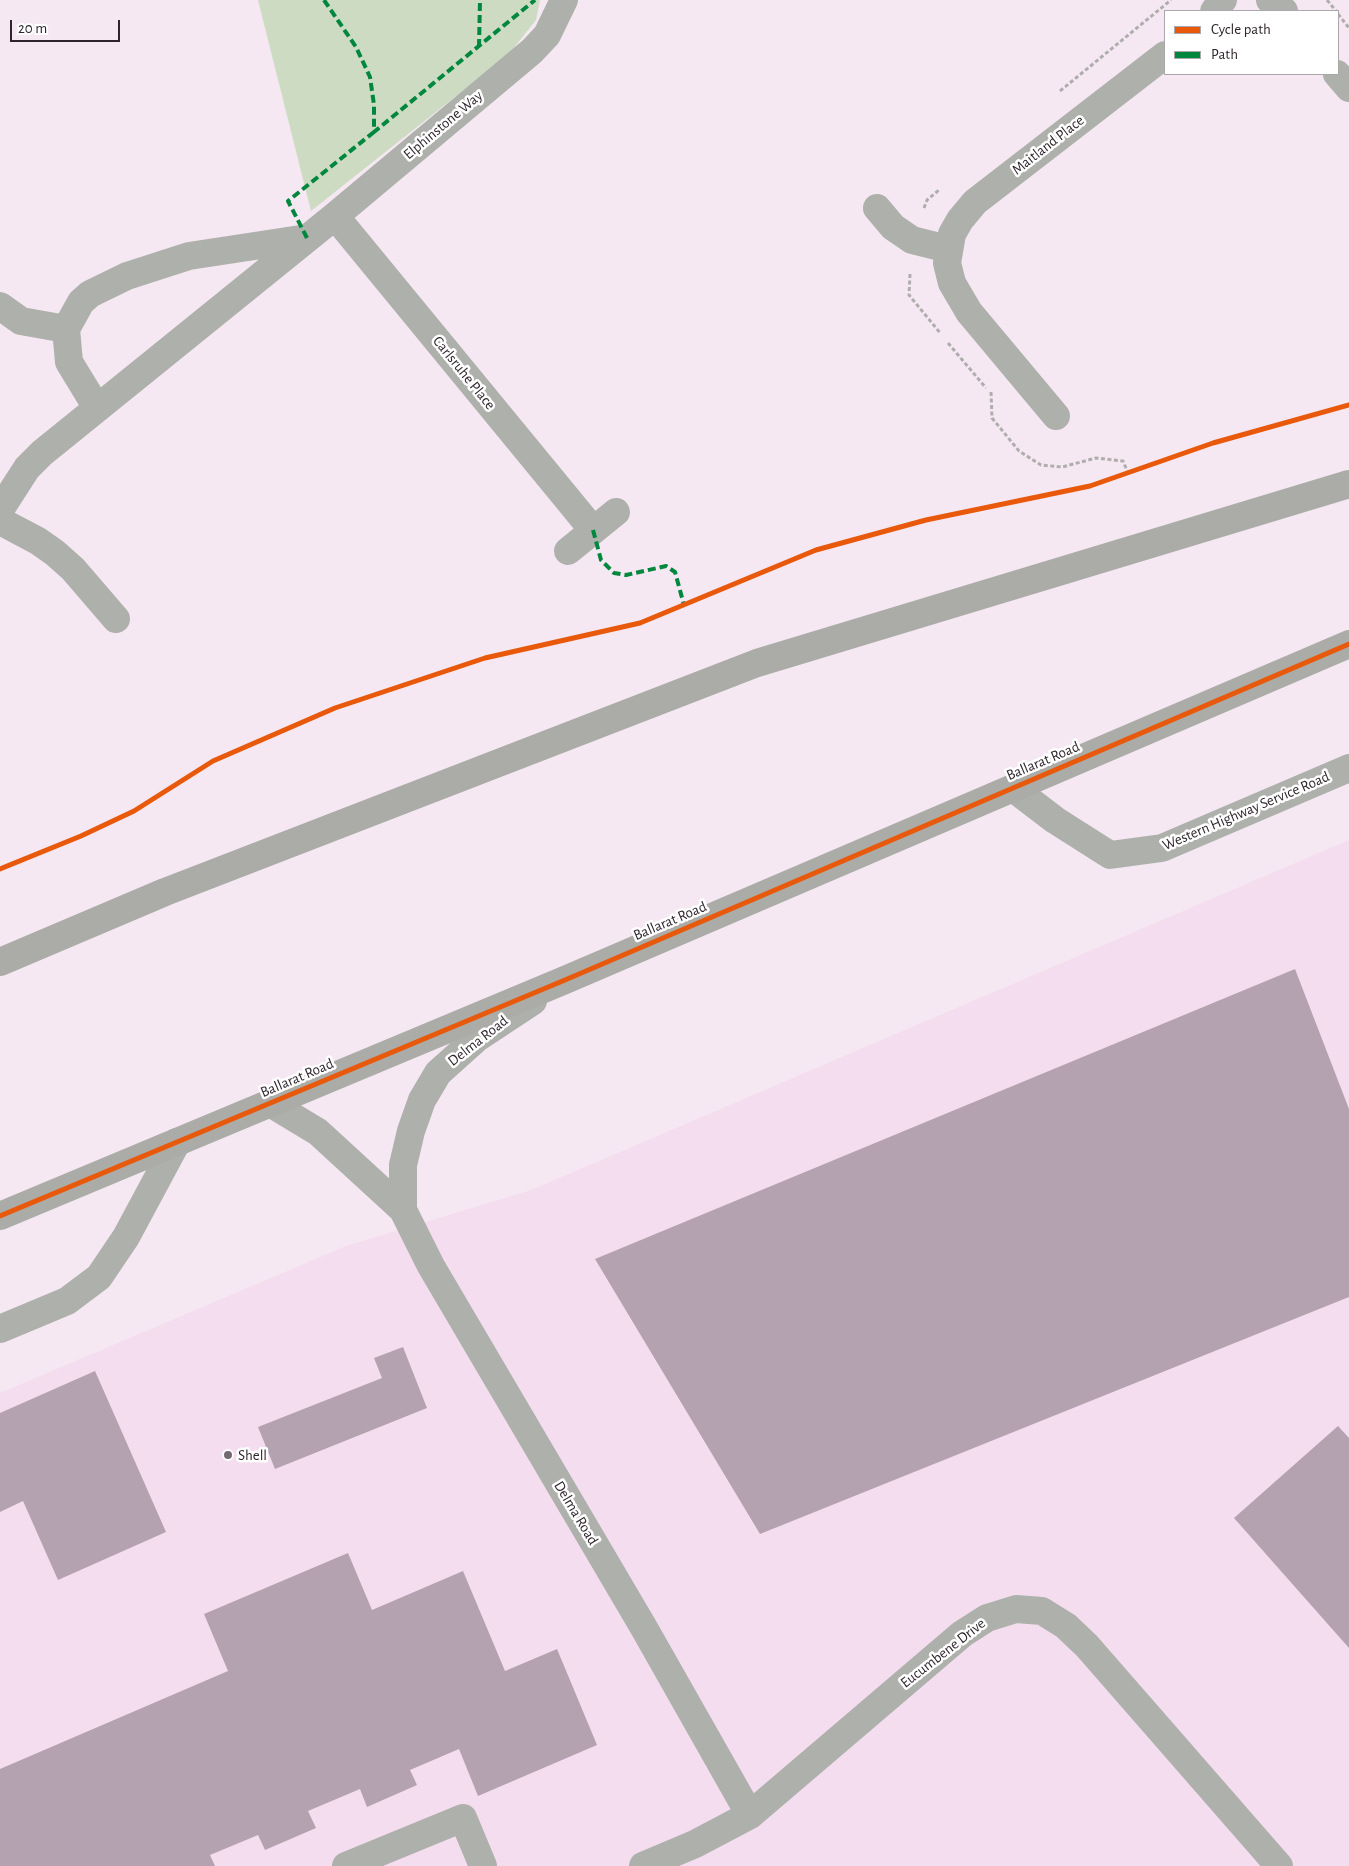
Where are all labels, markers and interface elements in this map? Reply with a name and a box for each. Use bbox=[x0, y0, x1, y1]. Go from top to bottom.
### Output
scale bar bbox=[12, 10, 122, 42]
legend bbox=[1164, 10, 1339, 75]
text: 20 m bbox=[18, 21, 47, 36]
text: Cycle path bbox=[1211, 22, 1271, 37]
text: Path bbox=[1211, 47, 1238, 62]
street label: Elphinstone Way bbox=[400, 87, 486, 163]
street label: Maitland Place bbox=[1008, 111, 1088, 179]
street label: Carlsruhe Place bbox=[429, 333, 499, 413]
street label: Ballarat Road bbox=[1004, 737, 1082, 785]
street label: Western Highway Service Road bbox=[1160, 768, 1332, 854]
street label: Ballarat Road bbox=[631, 897, 709, 945]
street label: Delma Road bbox=[444, 1012, 512, 1070]
street label: Ballarat Road bbox=[258, 1054, 336, 1102]
place label: Shell bbox=[238, 1446, 267, 1464]
marker: Shell bbox=[222, 1449, 234, 1461]
street label: Delma Road bbox=[550, 1478, 602, 1548]
street label: Eucumbene Drive bbox=[897, 1614, 989, 1692]

